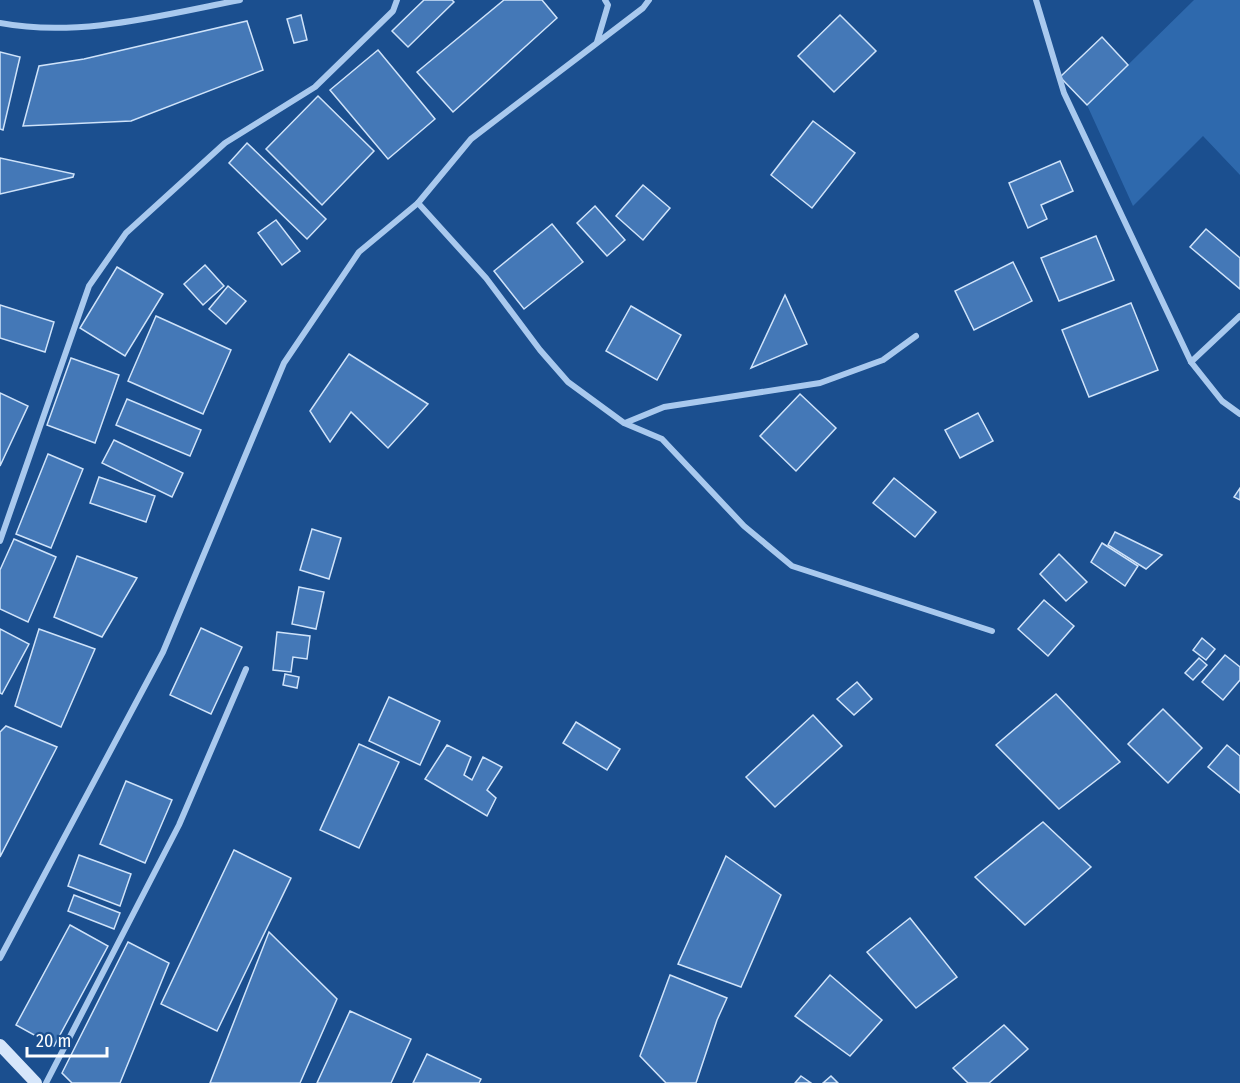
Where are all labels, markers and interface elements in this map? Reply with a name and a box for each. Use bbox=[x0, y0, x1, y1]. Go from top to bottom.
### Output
scale bar bbox=[27, 1020, 106, 1058]
text: 20 m bbox=[36, 1030, 71, 1052]

